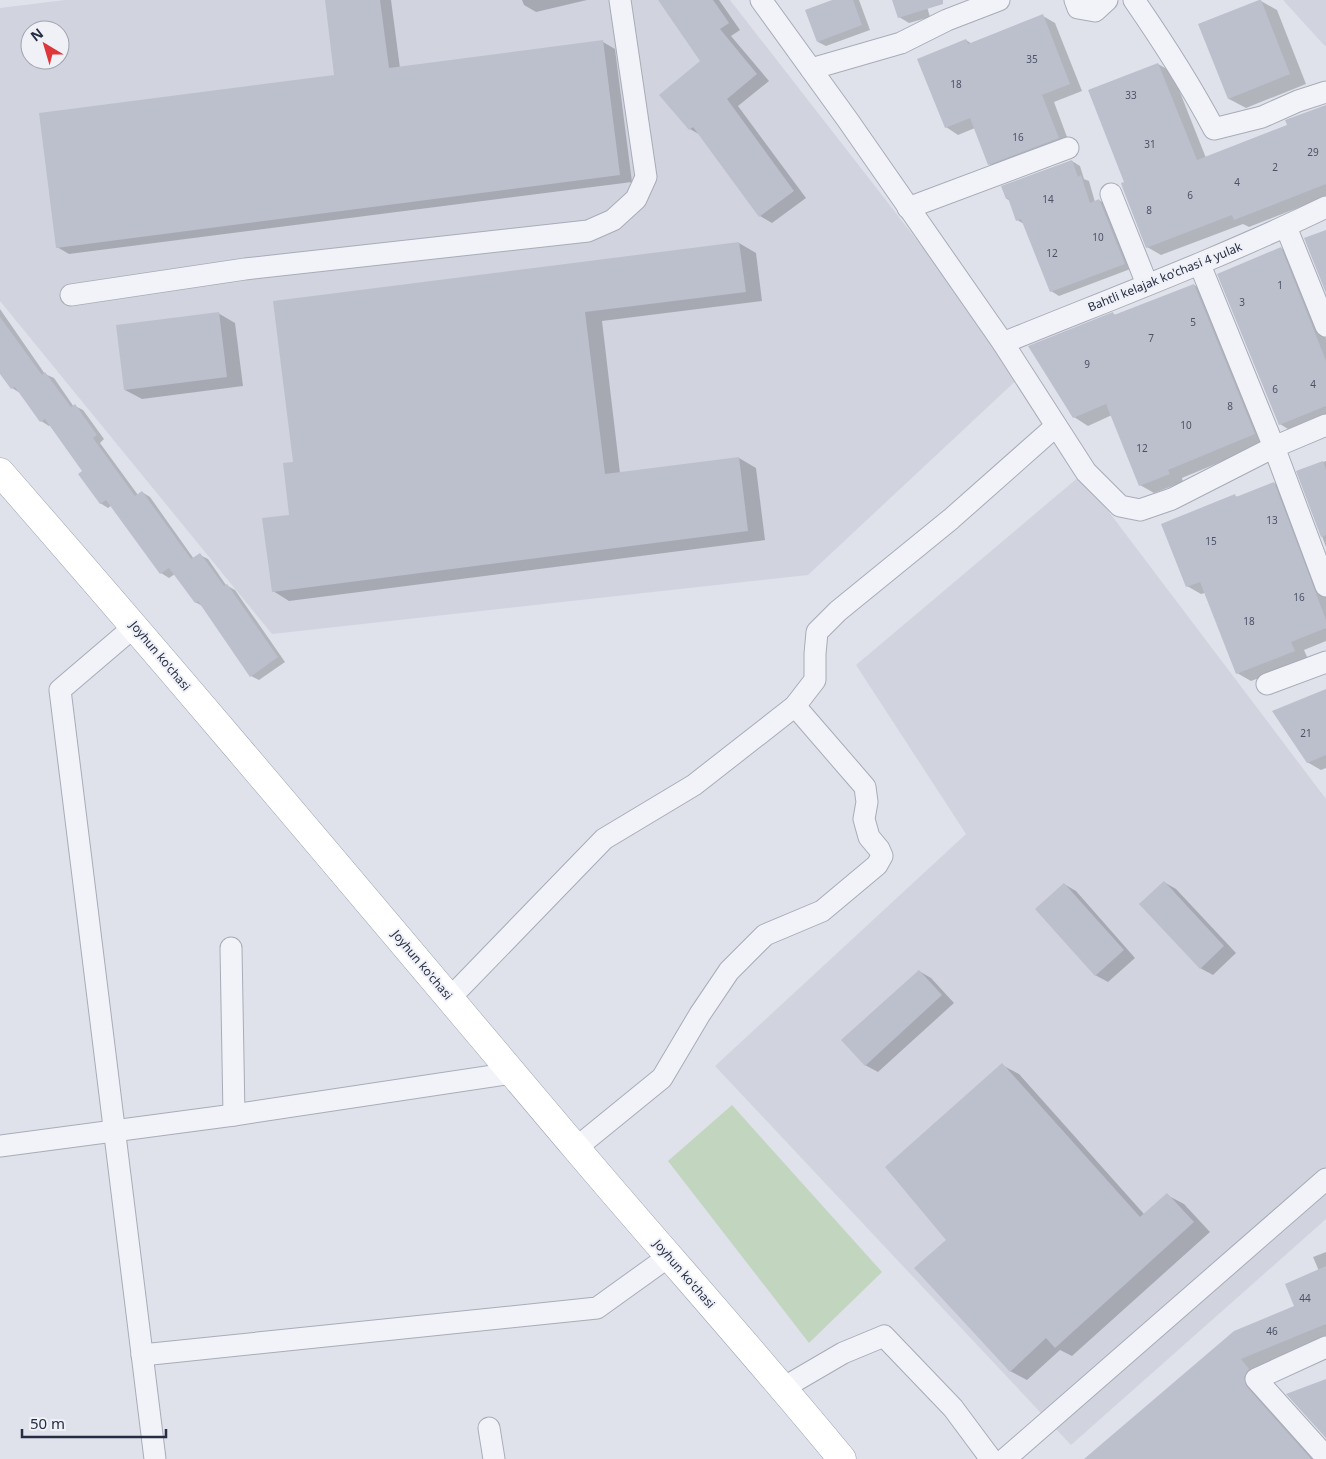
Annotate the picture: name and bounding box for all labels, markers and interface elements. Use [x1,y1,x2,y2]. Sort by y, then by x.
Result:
north arrow [20,20,70,70]
text: N [26,23,47,45]
house number: 35 [1026,52,1038,66]
house number: 18 [950,77,962,91]
house number: 33 [1125,88,1137,102]
house number: 16 [1012,130,1024,144]
house number: 31 [1144,137,1156,151]
house number: 29 [1307,145,1319,159]
house number: 2 [1272,160,1278,174]
house number: 4 [1234,175,1240,189]
house number: 6 [1187,188,1193,202]
house number: 14 [1042,192,1054,206]
house number: 8 [1146,203,1152,217]
house number: 10 [1092,230,1104,244]
street label: Bahtli kelajak ko'chasi 4 yulak [1085,238,1245,315]
house number: 12 [1046,246,1058,260]
house number: 1 [1277,278,1283,292]
house number: 3 [1239,295,1245,309]
house number: 5 [1190,315,1196,329]
house number: 7 [1148,331,1154,345]
house number: 9 [1084,357,1090,371]
house number: 4 [1310,377,1316,391]
house number: 6 [1272,382,1278,396]
house number: 8 [1227,399,1233,413]
house number: 10 [1180,418,1192,432]
house number: 12 [1136,441,1148,455]
house number: 13 [1266,513,1278,527]
house number: 15 [1205,534,1217,548]
house number: 16 [1293,590,1305,604]
house number: 18 [1243,614,1255,628]
street label: Joyhun ko'chasi [126,616,195,694]
house number: 21 [1300,726,1312,740]
street label: Joyhun ko'chasi [388,925,457,1003]
street label: Joyhun ko'chasi [649,1235,719,1312]
house number: 44 [1299,1291,1311,1305]
house number: 46 [1266,1324,1278,1338]
scale bar [22,1406,166,1438]
text: 50 m [30,1413,65,1433]

